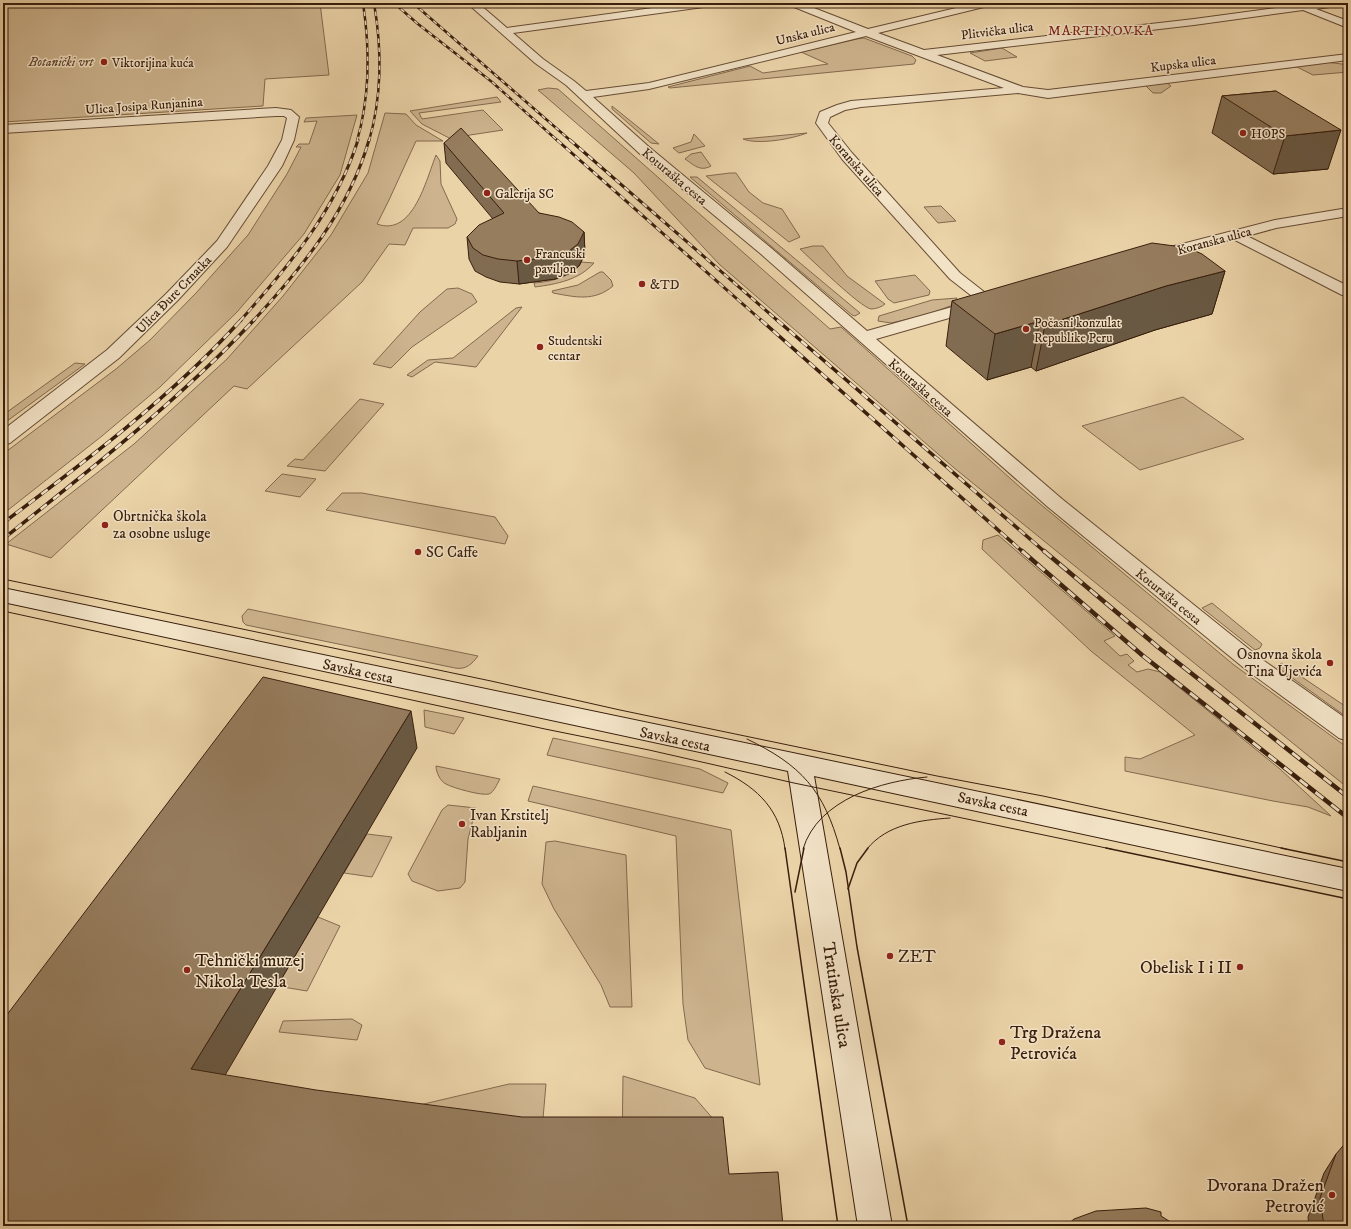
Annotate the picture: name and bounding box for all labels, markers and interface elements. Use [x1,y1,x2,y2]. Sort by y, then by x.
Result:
street label: Unska ulica [774,19,837,49]
street label: Plitvička ulica [960,19,1035,43]
district label: MARTINOVKA [1048,22,1154,40]
street label: Kupska ulica [1150,52,1217,76]
park label: Botanički vrt [28,54,94,70]
place label: Viktorijina kuća [111,55,194,72]
marker: Viktorijina kuća [99,57,109,67]
street label: Ulica Josipa Runjanina [85,94,204,119]
place label: HOPS [1251,126,1285,142]
marker: HOPS [1238,128,1248,138]
street label: Koranska ulica [825,132,888,200]
street label: Koturaška cesta [638,145,711,209]
place label: Galerija SC [495,186,554,203]
marker: Galerija SC [482,188,492,198]
street label: Koranska ulica [1175,223,1254,259]
place label: Francuski paviljon [534,246,585,278]
street label: Ulica Đure Crnatka [133,252,215,337]
marker: Francuski paviljon [522,255,532,265]
place label: &TD [650,277,680,293]
marker: &TD [637,279,647,289]
place label: Počasni konzulat Republike Peru [1034,315,1121,346]
marker: Počasni konzulat Republike Peru [1021,324,1031,334]
place label: Studentski centar [548,333,602,364]
marker: Studentski centar [535,342,545,352]
street label: Koturaška cesta [885,355,956,420]
place label: Obrtnička škola za osobne usluge [113,507,210,543]
marker: Obrtnička škola za osobne usluge [100,520,110,530]
place label: SC Caffe [426,543,478,562]
marker: SC Caffe [413,547,423,557]
street label: Koturaška cesta [1132,565,1205,629]
place label: Osnovna škola Tina Ujevića [1237,645,1323,681]
street label: Savska cesta [321,655,396,688]
marker: Osnovna škola Tina Ujevića [1325,658,1335,668]
street label: Savska cesta [638,723,713,756]
street label: Savska cesta [956,788,1031,821]
place label: Ivan Krstitelj Rabljanin [470,806,549,842]
marker: Ivan Krstitelj Rabljanin [457,819,467,829]
street label: Tratinska ulica [817,941,855,1050]
place label: ZET [898,946,936,968]
place label: Tehnički muzej Nikola Tesla [195,950,305,993]
marker: ZET [885,951,895,961]
place label: Obelisk I i II [1140,957,1232,979]
marker: Obelisk I i II [1235,962,1245,972]
marker: Tehnički muzej Nikola Tesla [182,965,192,975]
place label: Trg Dražena Petrovića [1010,1022,1102,1065]
marker: Trg Dražena Petrovića [997,1037,1007,1047]
place label: Dvorana Dražen Petrović [1206,1175,1325,1218]
marker: Dvorana Dražen Petrović [1327,1190,1337,1200]

